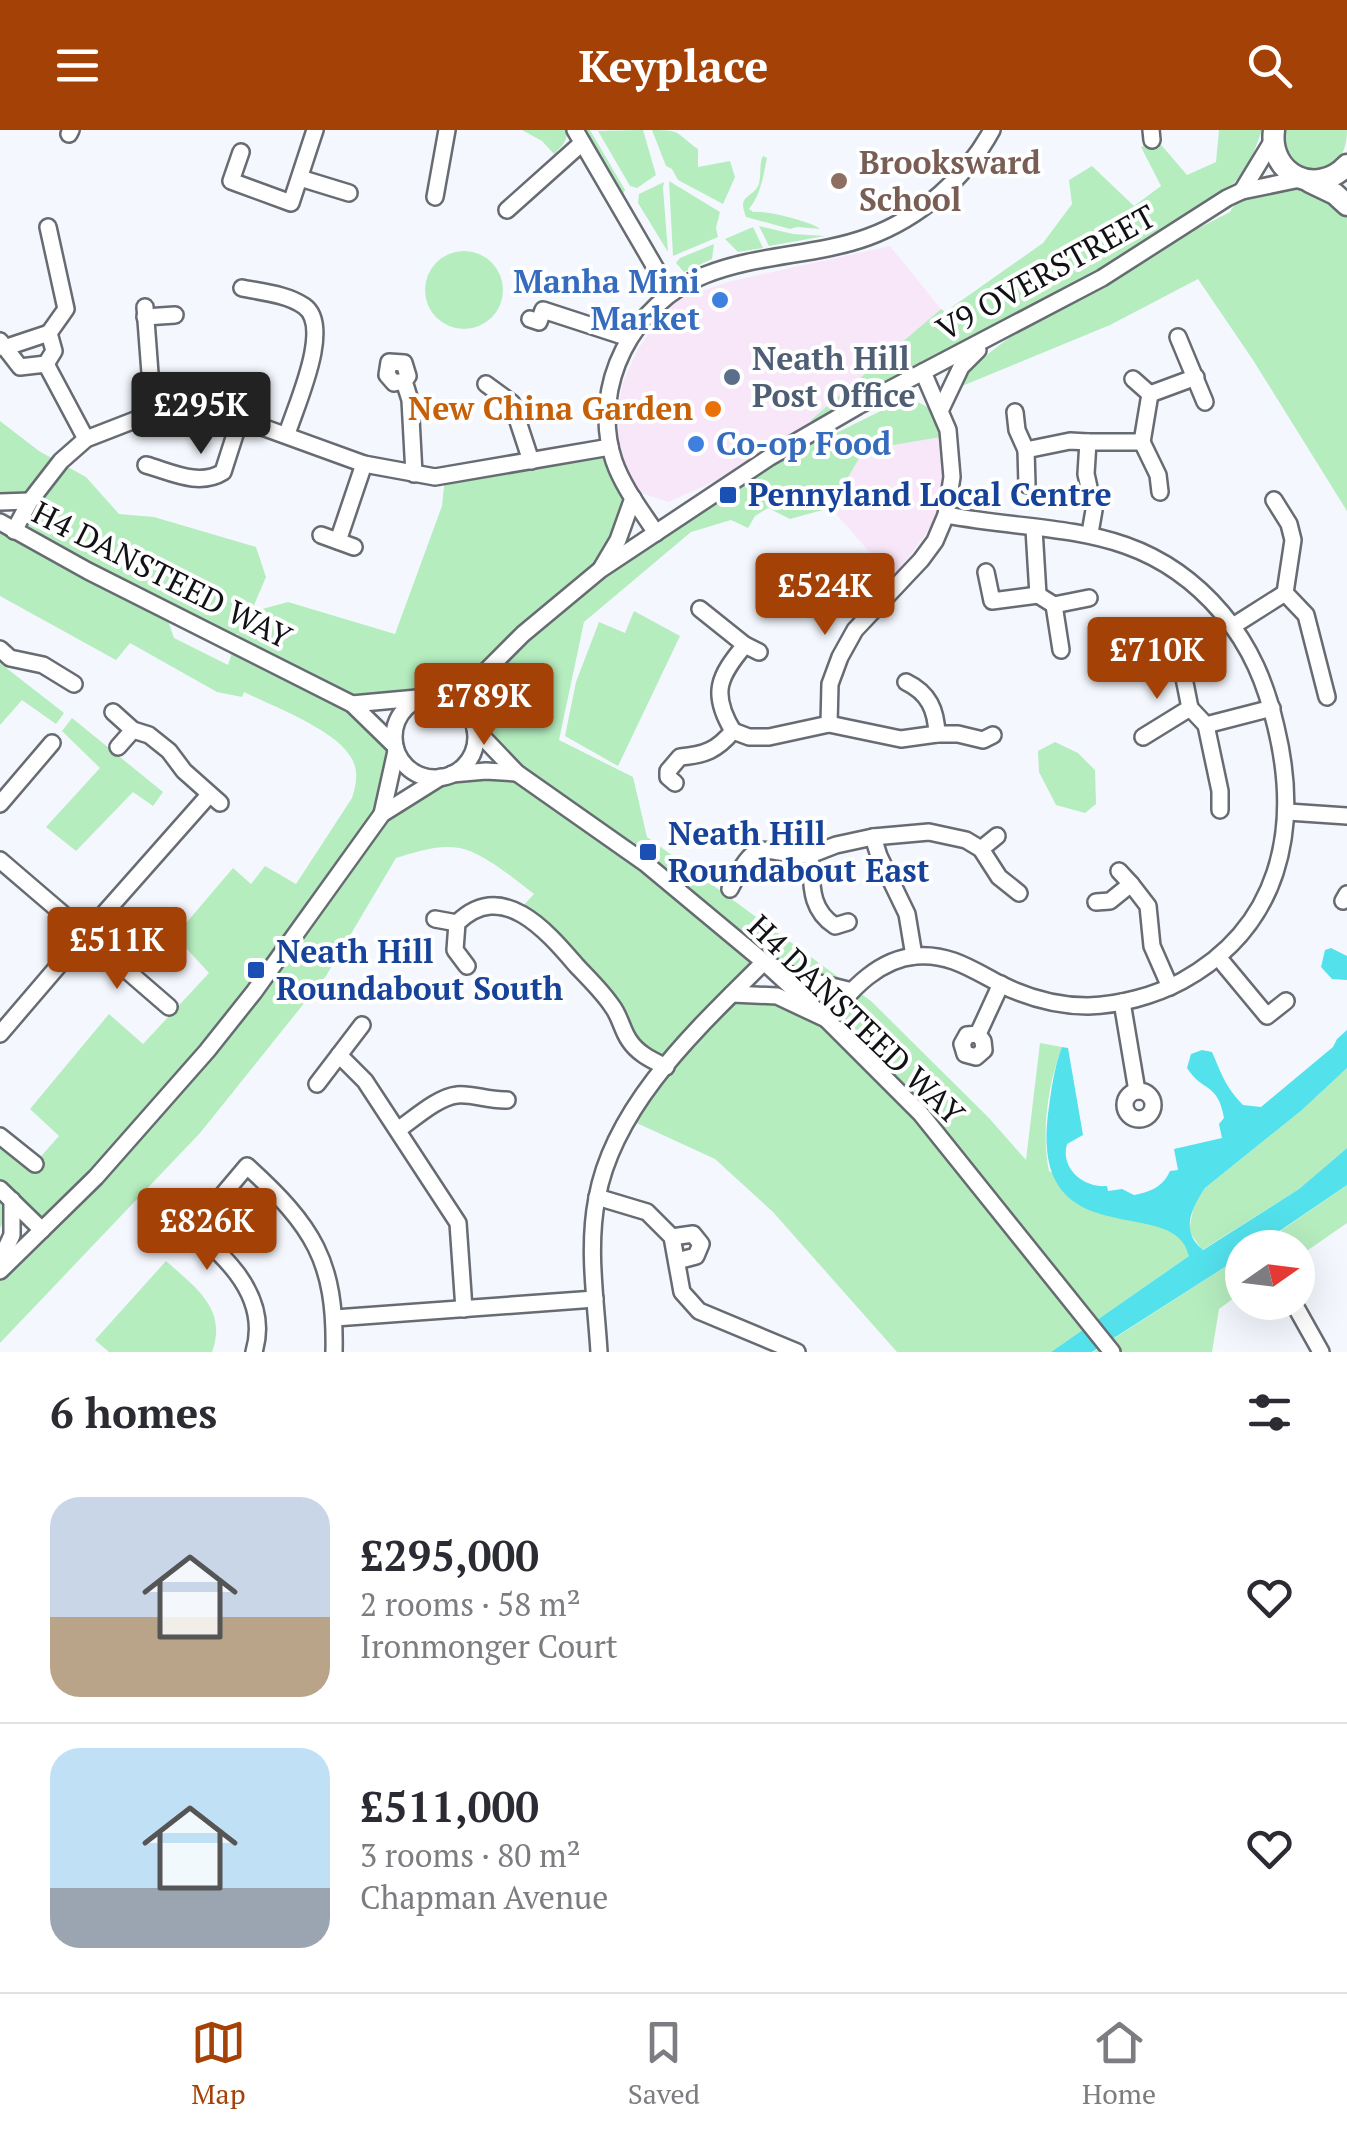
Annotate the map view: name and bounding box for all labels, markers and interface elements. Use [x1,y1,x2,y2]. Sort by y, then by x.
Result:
text: Keyplace [579,35,768,95]
icon: menu [50,38,105,93]
icon: search [1242,38,1297,93]
place label: Brooksward School [859,141,1041,220]
marker: Brooksward School [828,170,850,192]
street label: V9 OVERSTREET [928,194,1163,350]
place label: Manha Mini Market [513,260,700,339]
marker: Manha Mini Market [709,289,731,311]
place label: Neath Hill Post Office [752,337,916,416]
marker: Neath Hill Post Office [721,366,743,388]
pin: £295K [131,372,271,457]
text: £295K [153,383,249,425]
place label: New China Garden [408,387,693,429]
marker: New China Garden [702,398,724,420]
place label: Co-op Food [716,422,891,464]
marker: Co-op Food [685,433,707,455]
place label: Pennyland Local Centre [748,473,1112,515]
marker: Pennyland Local Centre [717,484,739,506]
street label: H4 DANSTEED WAY [26,491,300,658]
pin: £524K [755,553,895,638]
text: £524K [777,564,873,606]
pin: £710K [1087,617,1227,702]
text: £710K [1109,628,1205,670]
pin: £789K [414,663,554,748]
text: £789K [436,674,532,716]
place label: Neath Hill Roundabout East [668,812,930,891]
marker: Neath Hill Roundabout East [637,841,659,863]
street label: H4 DANSTEED WAY [739,905,974,1134]
pin: £511K [47,907,187,992]
text: £511K [69,918,165,960]
place label: Neath Hill Roundabout South [276,930,564,1009]
marker: Neath Hill Roundabout South [245,959,267,981]
pin: £826K [137,1188,277,1273]
text: £826K [159,1199,255,1241]
north arrow [1225,1230,1315,1320]
map controls [1225,1230,1315,1320]
text: 6 homes [50,1384,217,1440]
icon: filters [1242,1385,1297,1440]
text: £295,000 [360,1527,539,1583]
icon: home [130,1537,250,1657]
icon: heart [1242,1570,1297,1625]
text: 2 rooms · 58 m² [360,1583,581,1625]
text: Ironmonger Court [360,1625,618,1667]
text: £511,000 [360,1778,539,1834]
icon: home [130,1788,250,1908]
icon: heart [1242,1821,1297,1876]
text: 3 rooms · 80 m² [360,1834,581,1876]
text: Chapman Avenue [360,1876,608,1918]
tab: Map [191,2015,246,2112]
tab: Saved [628,2015,700,2112]
tab: Home [1082,2015,1156,2112]

